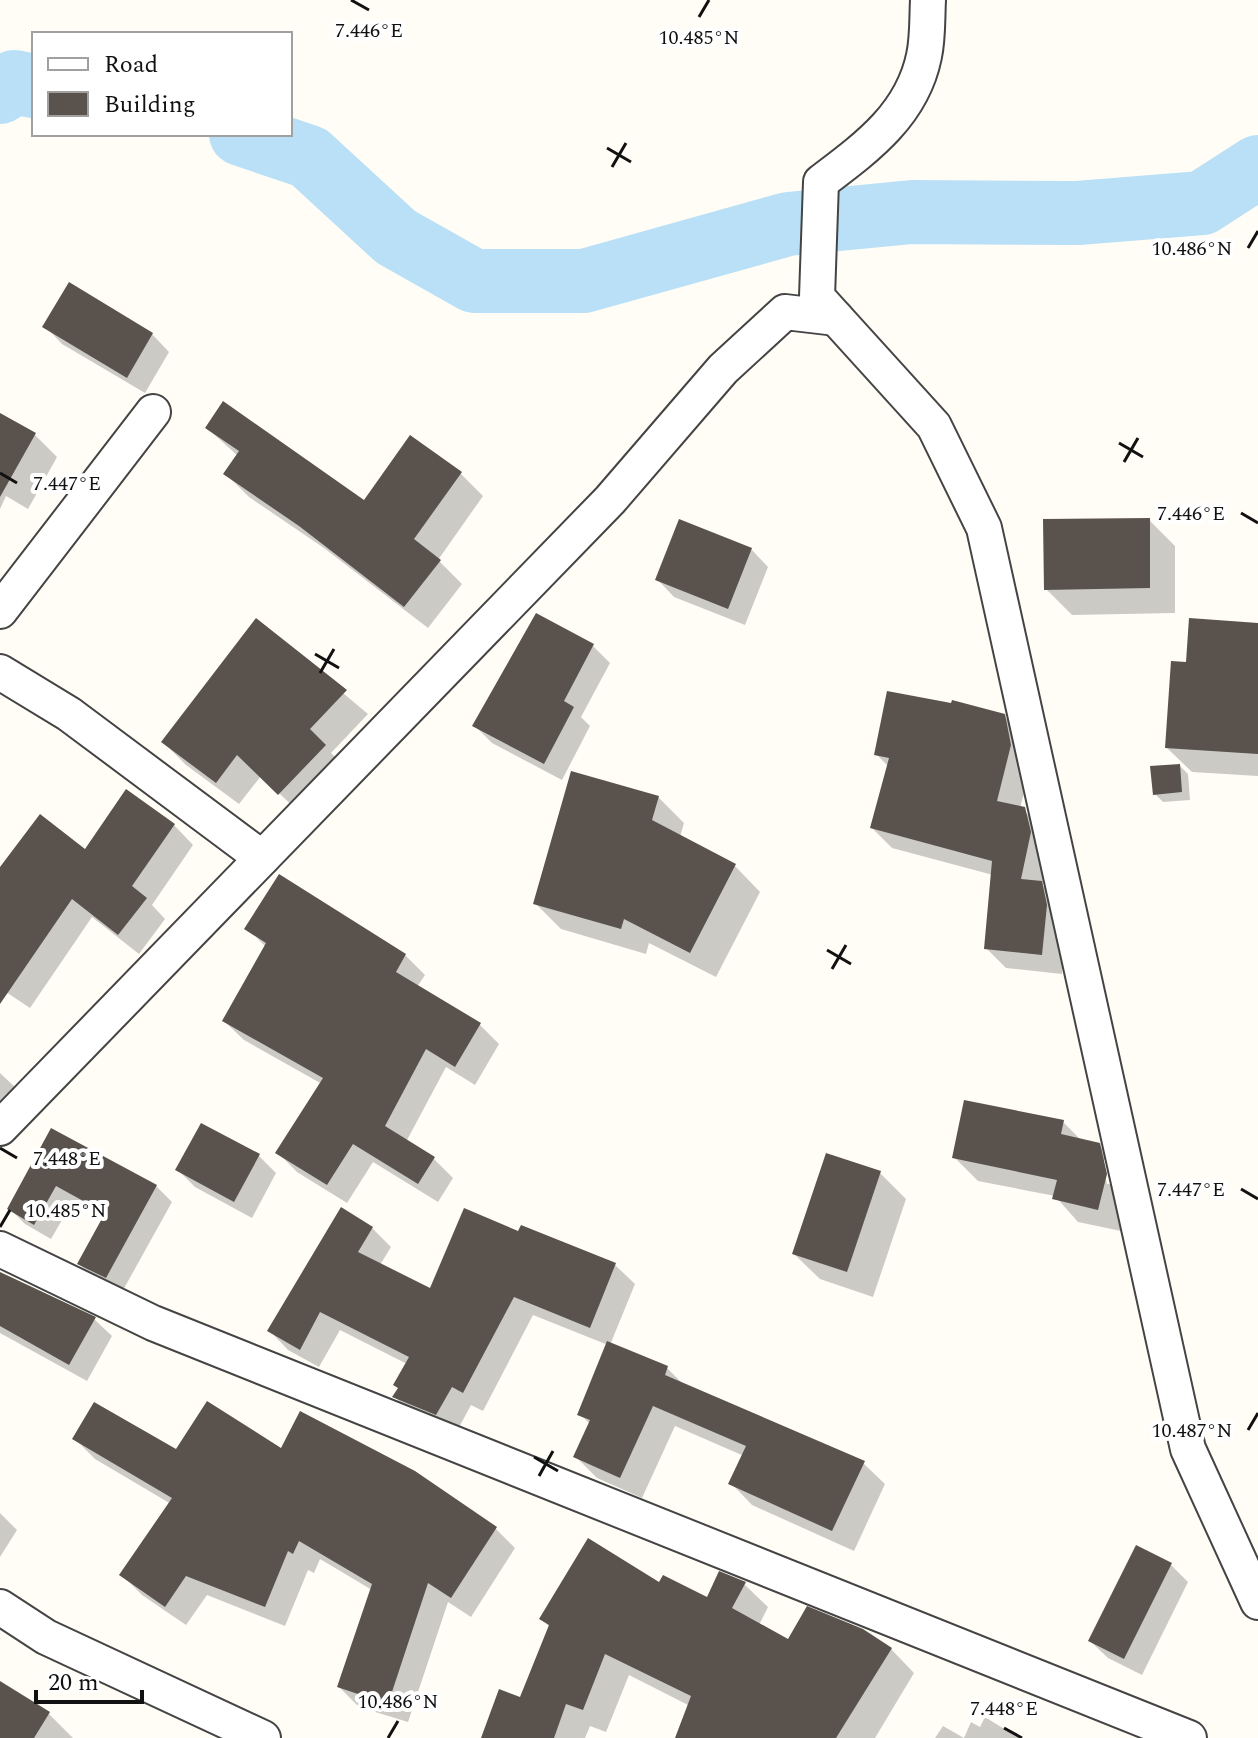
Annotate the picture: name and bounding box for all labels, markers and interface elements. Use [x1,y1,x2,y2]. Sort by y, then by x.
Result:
text: 7.446°E [335,16,403,46]
text: 10.485°N [659,23,739,53]
legend [32,32,292,136]
text: Road [104,47,158,83]
text: Building [104,87,196,123]
text: 10.486°N [1152,234,1232,264]
text: 7.447°E [33,469,101,499]
text: 7.446°E [1157,499,1225,529]
text: 7.448°E [33,1144,101,1174]
text: 7.447°E [1157,1175,1225,1205]
text: 10.485°N [26,1196,106,1226]
text: 10.487°N [1152,1416,1232,1446]
scale bar [36,1654,142,1704]
text: 20 m [48,1665,99,1701]
text: 10.486°N [358,1687,438,1717]
text: 7.448°E [970,1694,1038,1724]

